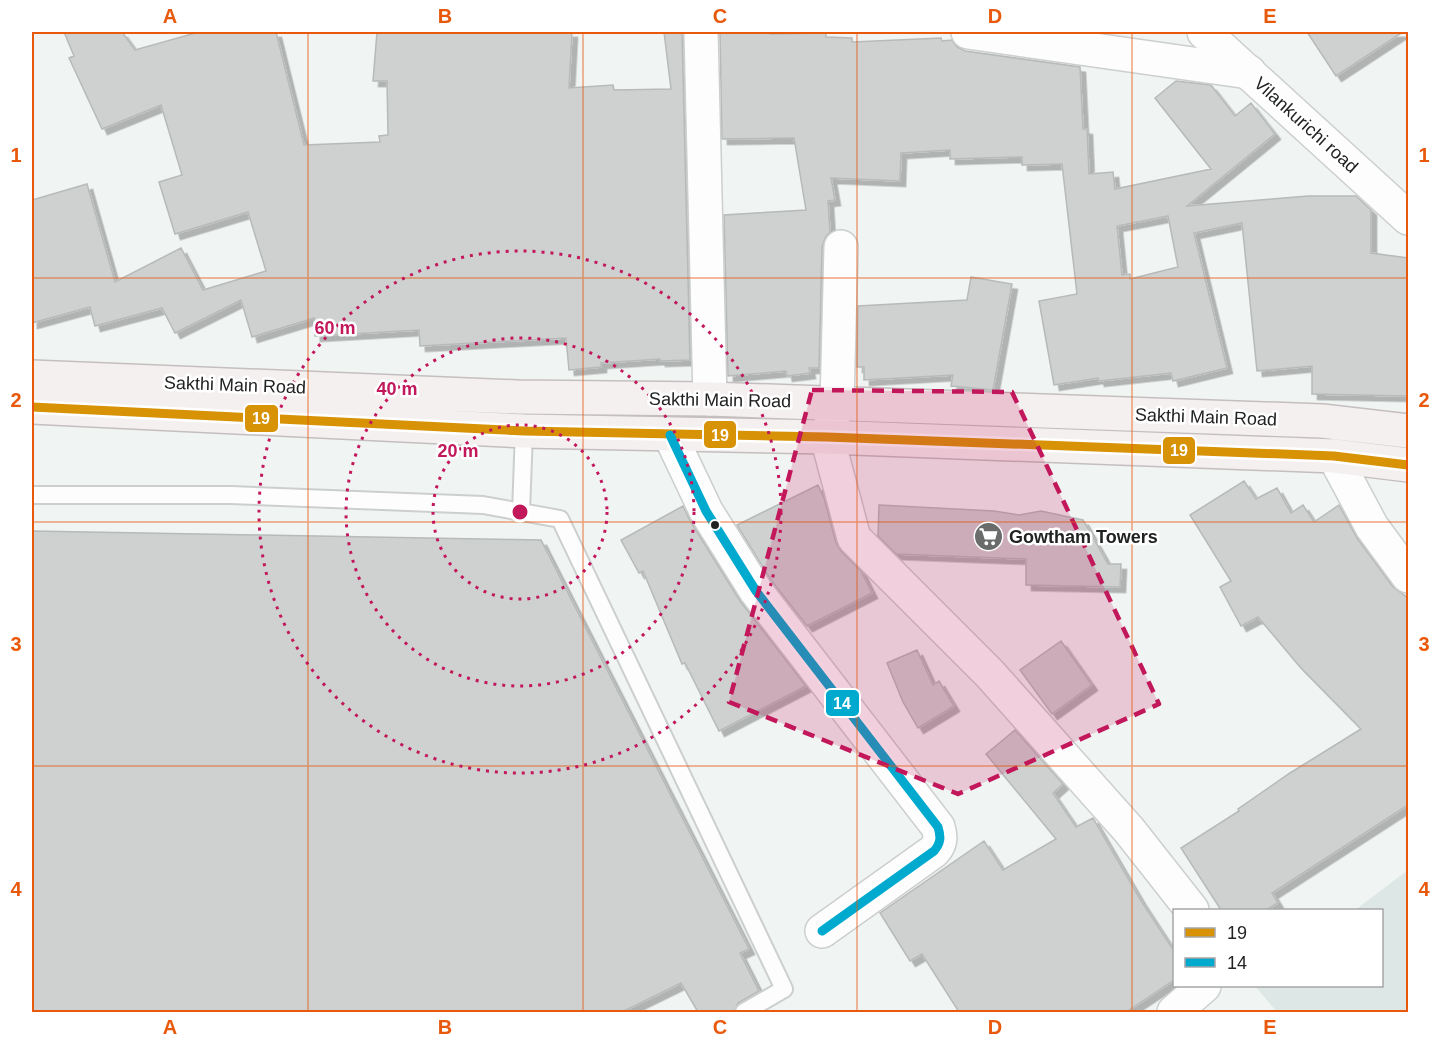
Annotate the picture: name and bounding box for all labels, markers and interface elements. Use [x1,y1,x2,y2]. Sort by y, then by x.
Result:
text: A [163,5,177,27]
text: B [438,5,452,27]
text: C [713,5,727,27]
text: D [988,5,1002,27]
text: E [1263,5,1277,27]
street label: Vilankurichi road [1250,73,1362,177]
text: 1 [10,144,22,166]
text: 1 [1418,144,1430,166]
text: 60 m [314,318,356,338]
street label: Sakthi Main Road [164,373,306,397]
text: 40 m [376,379,418,399]
text: 2 [10,389,22,411]
street label: Sakthi Main Road [649,389,791,411]
text: 2 [1418,389,1430,411]
line badge: 19 [244,404,279,433]
street label: Sakthi Main Road [1135,405,1277,429]
text: 19 [252,410,270,427]
line badge: 19 [703,420,737,449]
text: 19 [711,427,729,444]
line badge: 19 [1162,436,1196,465]
text: 20 m [437,441,479,461]
text: 19 [1170,442,1188,459]
centre of rings [510,502,530,522]
unlabelled marker [709,519,721,531]
supermarket icon: Gowtham Towers [972,521,1004,553]
place label: Gowtham Towers [1009,527,1158,547]
text: 3 [10,633,22,655]
text: 3 [1418,633,1430,655]
line badge: 14 [825,689,860,717]
text: 14 [833,695,851,712]
text: 4 [10,878,22,900]
text: 4 [1418,878,1430,900]
legend [1173,909,1383,987]
text: 19 [1227,923,1247,943]
text: 14 [1227,953,1247,973]
text: A [163,1016,177,1038]
text: B [438,1016,452,1038]
text: C [713,1016,727,1038]
text: D [988,1016,1002,1038]
text: E [1263,1016,1277,1038]

